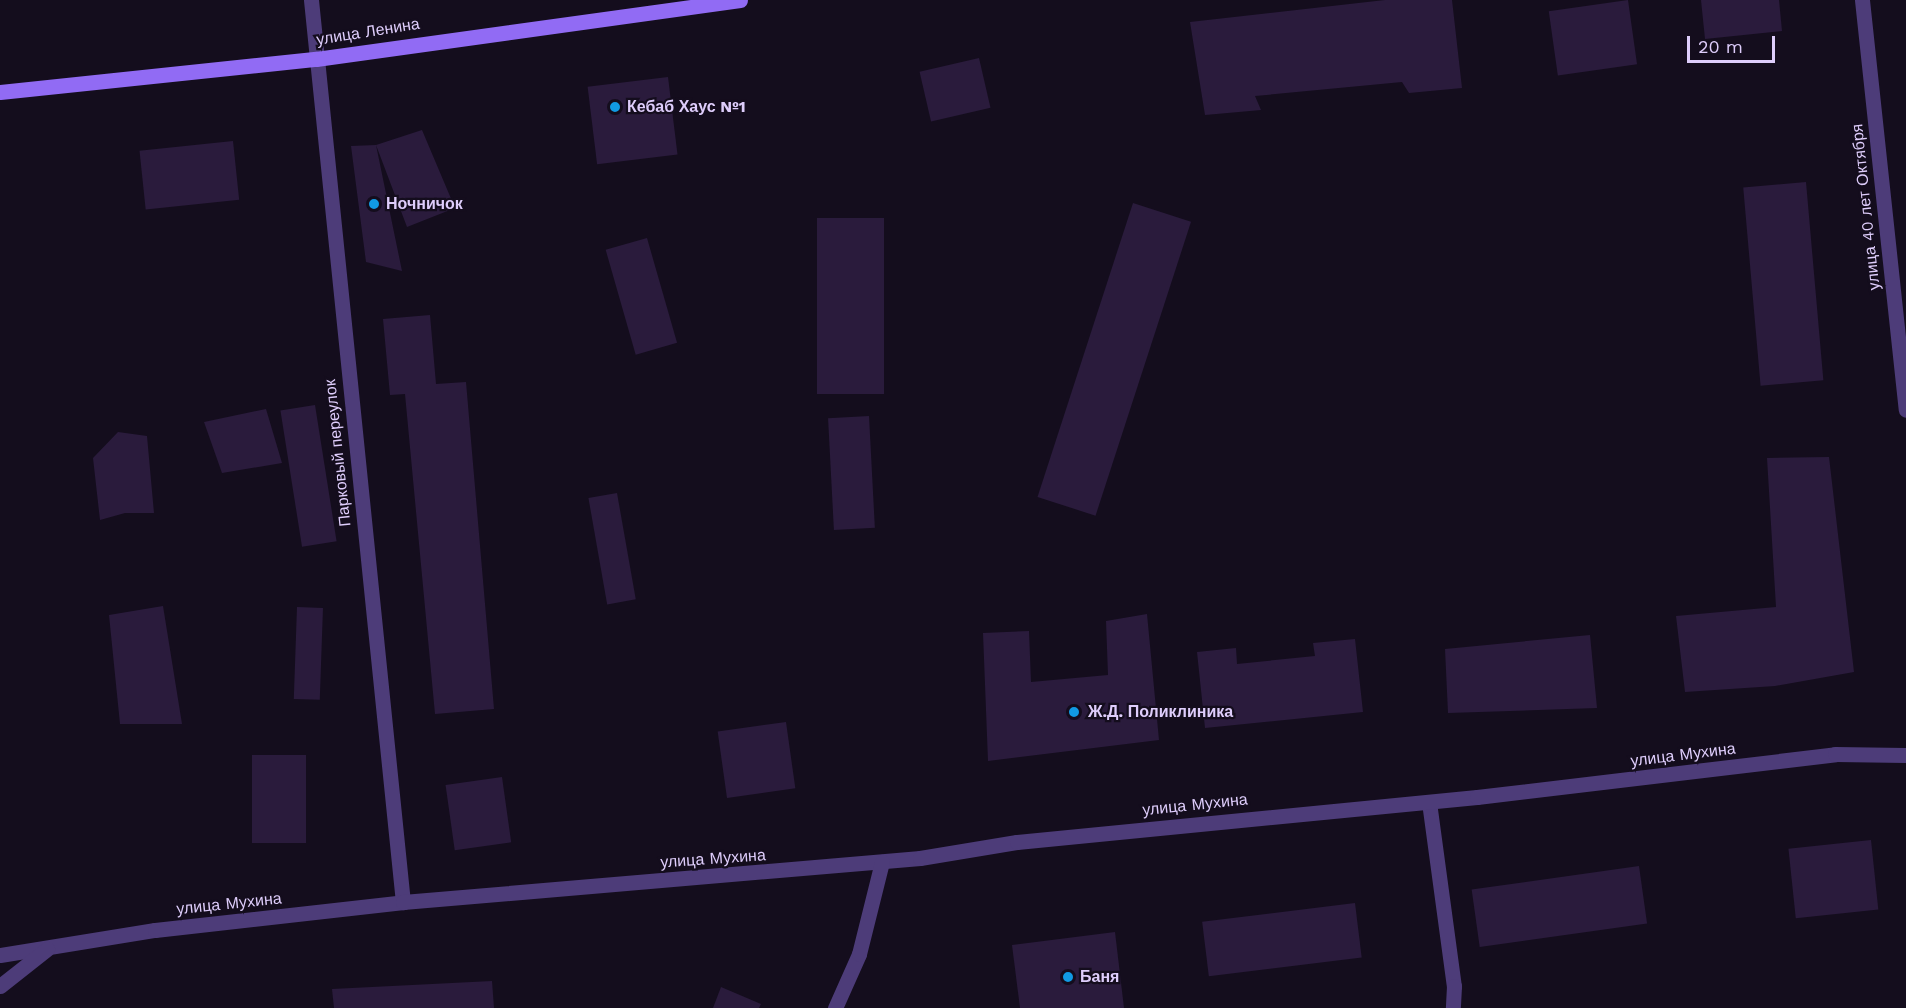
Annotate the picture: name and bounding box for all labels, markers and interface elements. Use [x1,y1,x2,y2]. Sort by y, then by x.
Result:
street label: улица Ленина [315,14,421,50]
scale bar [1690,24,1778,62]
text: 20 m [1698,36,1743,57]
place label: Кебаб Хаус №1 [627,97,746,117]
marker: Кебаб Хаус №1 [608,100,622,114]
street label: улица 40 лет Октября [1848,123,1884,291]
place label: Ночничок [386,194,463,214]
marker: Ночничок [367,197,381,211]
street label: Парковый переулок [321,378,355,528]
place label: Ж.Д. Поликлиника [1088,702,1233,722]
marker: Ж.Д. Поликлиника [1065,703,1083,721]
street label: улица Мухина [1629,739,1737,771]
street label: улица Мухина [1141,790,1249,820]
street label: улица Мухина [660,846,766,872]
street label: улица Мухина [175,889,283,919]
place label: Баня [1080,967,1119,987]
marker: Баня [1061,970,1075,984]

